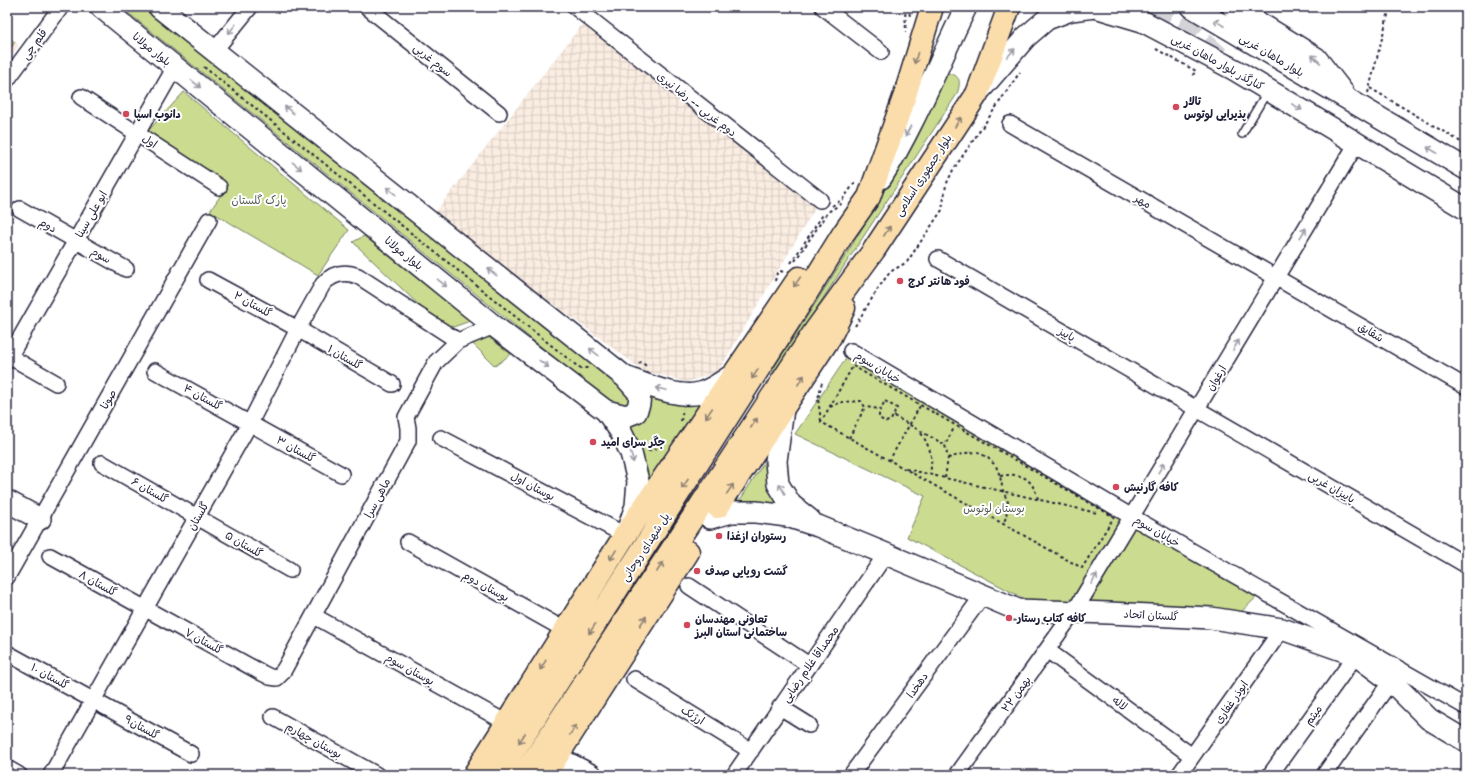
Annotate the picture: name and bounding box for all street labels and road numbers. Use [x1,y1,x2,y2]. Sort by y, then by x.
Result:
street label: قلم چی [17,25,52,64]
street label: بلوار مولانا [128,28,175,71]
street label: کنارگذر بلوار ماهان غربی [1168,29,1268,96]
street label: بلوار ماهان غربی [1236,29,1308,82]
street label: سوم غربی [409,39,456,82]
street label: دوم غربی -- رضا نیری [653,67,741,142]
street label: اول [138,129,161,154]
street label: بلوار جمهوری اسلامی [890,130,957,220]
street label: ابو علی سینا [70,187,113,241]
street label: مهر [1130,189,1155,214]
street label: دوم [35,213,60,238]
street label: بلوار مولانا [380,232,427,275]
street label: سوم [87,242,114,269]
street label: گلستان ۲ [230,286,276,323]
street label: شقایق [1354,317,1387,347]
street label: پاییز [1054,321,1079,347]
street label: گلستان ۱ [324,340,366,375]
street label: خیابان سوم [851,346,904,389]
street label: ارغوان [1201,362,1232,395]
street label: گلستان ۴ [180,379,226,416]
street label: صونا [95,386,122,413]
street label: گلستان ۳ [272,431,319,468]
street label: پاییزان غربی [1305,466,1359,509]
street label: بوستان اول [507,467,558,506]
street label: گلستان ۶ [128,472,172,509]
street label: ماهی سرا [359,475,396,522]
street label: گلستان [183,498,214,534]
street label: پل شهدای روحانی [616,509,675,586]
street label: خیابان سوم [1130,510,1184,552]
street label: گلستان ۵ [221,526,267,563]
street label: گلستان ۸ [75,565,121,602]
street label: بوستان دوم [459,566,513,607]
street label: گلستان اتحاد [1123,605,1179,626]
street label: محمداقا غلام رضایی [777,622,844,707]
street label: گلستان ۷ [181,623,227,660]
street label: بوستان سوم [382,648,438,691]
street label: گلستان ۱۰ [27,658,73,695]
street label: دهخدا [902,668,933,702]
street label: ۲۲ بهمن [997,672,1036,717]
street label: ابوذر غفاری [1209,677,1253,728]
street label: لاله [1108,691,1132,716]
street label: ارژنک [677,701,708,730]
street label: میثم [1299,701,1327,730]
street label: گلستان۹ [121,710,163,745]
street label: بوستان چهارم [282,717,345,764]

